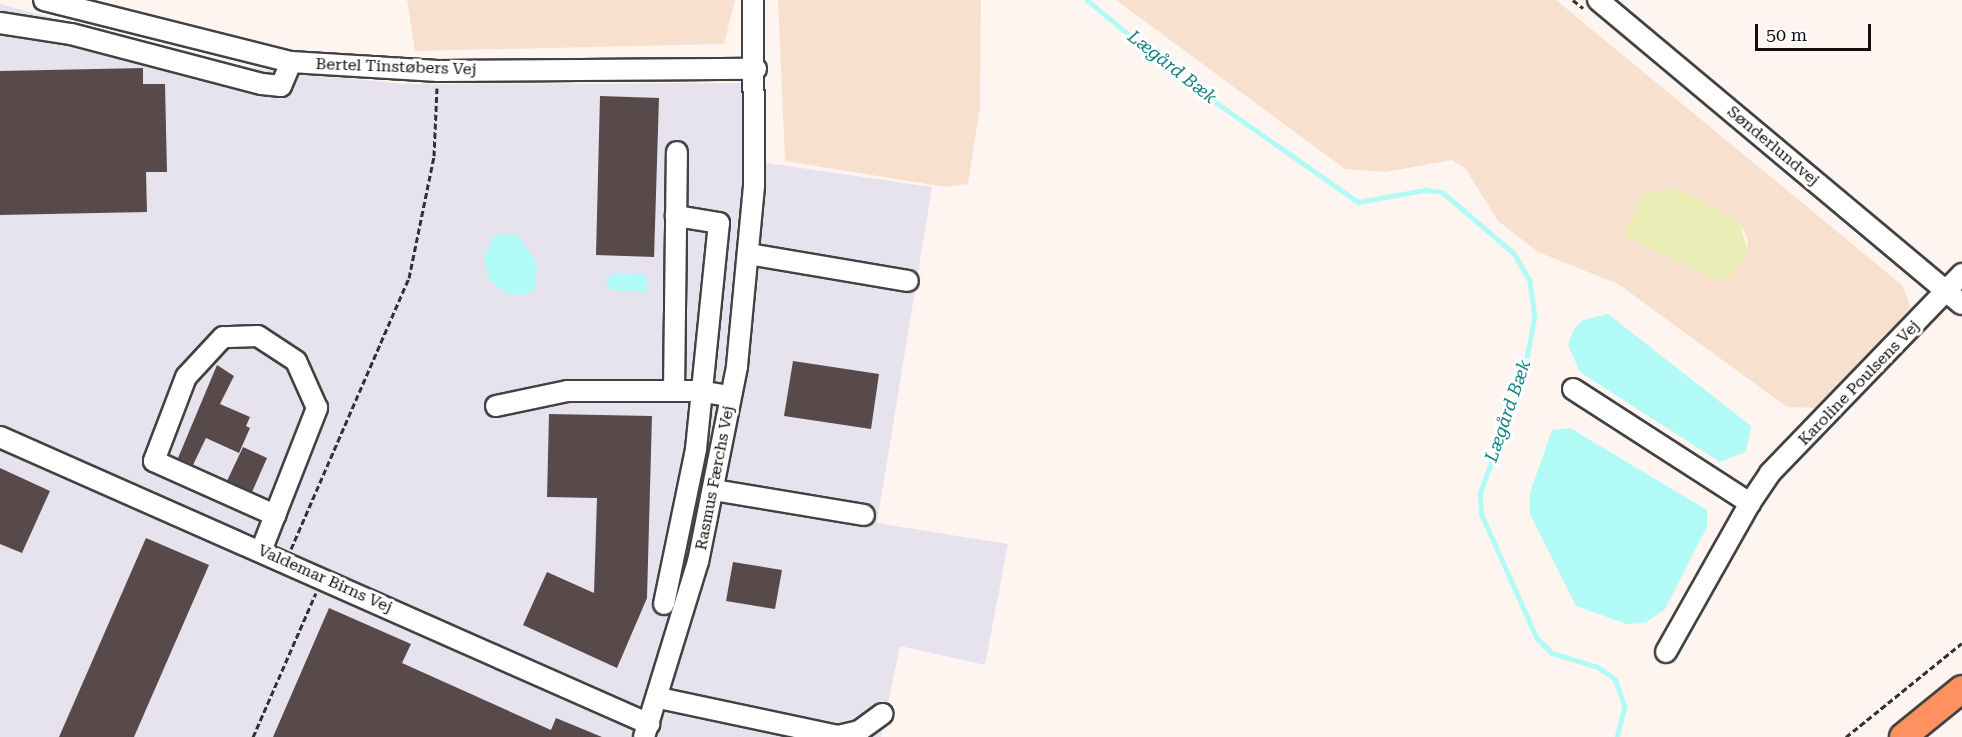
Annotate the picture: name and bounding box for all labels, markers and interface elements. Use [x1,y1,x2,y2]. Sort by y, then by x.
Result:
scale bar [1758,12,1874,50]
text: 50 m [1766,24,1807,45]
water label: Lægård Bæk [1123,26,1221,108]
street label: Bertel Tinstøbers Vej [315,55,477,79]
street label: Sønderlundvej [1723,102,1823,190]
street label: Karoline Poulsens Vej [1794,317,1924,449]
water label: Lægård Bæk [1480,357,1536,465]
street label: Rasmus Færchs Vej [692,404,738,552]
street label: Valdemar Birns Vej [255,541,395,617]

